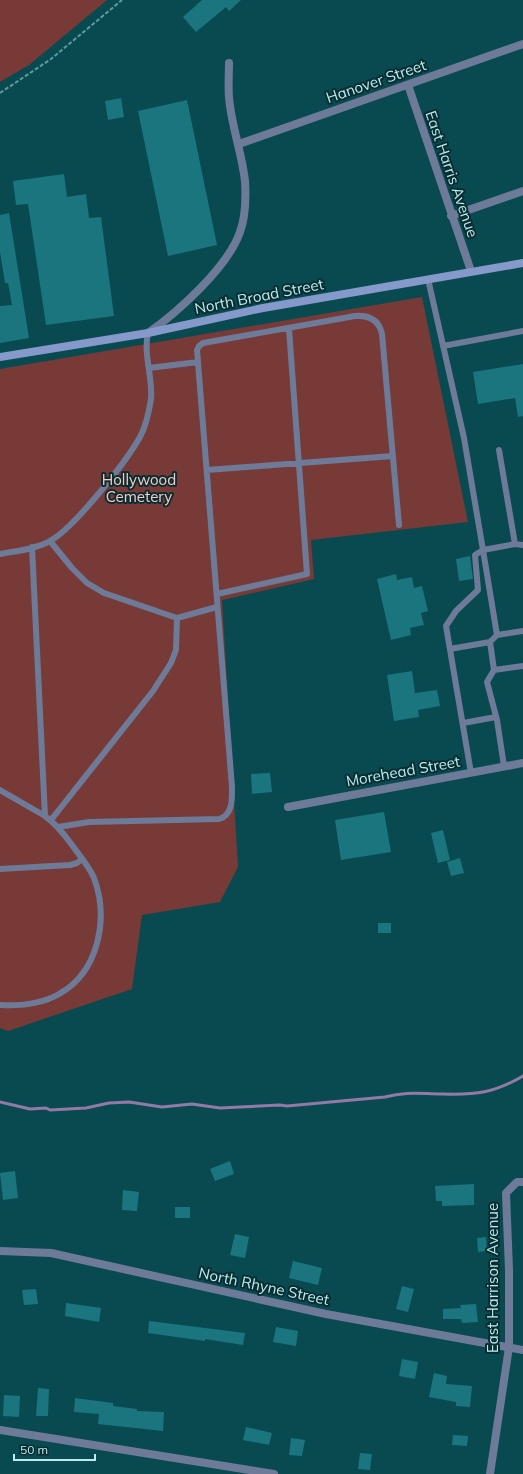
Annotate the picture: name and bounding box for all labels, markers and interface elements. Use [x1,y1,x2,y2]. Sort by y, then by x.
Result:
street label: Hanover Street [323,55,429,107]
street label: East Harris Avenue [421,108,483,240]
street label: North Broad Street [193,274,325,318]
park label: Hollywood Cemetery [102,470,176,506]
street label: Morehead Street [345,752,461,790]
street label: East Harrison Avenue [483,1203,502,1353]
street label: North Rhyne Street [197,1263,331,1309]
scale bar [14,1436,95,1462]
text: 50 m [20,1442,48,1457]

